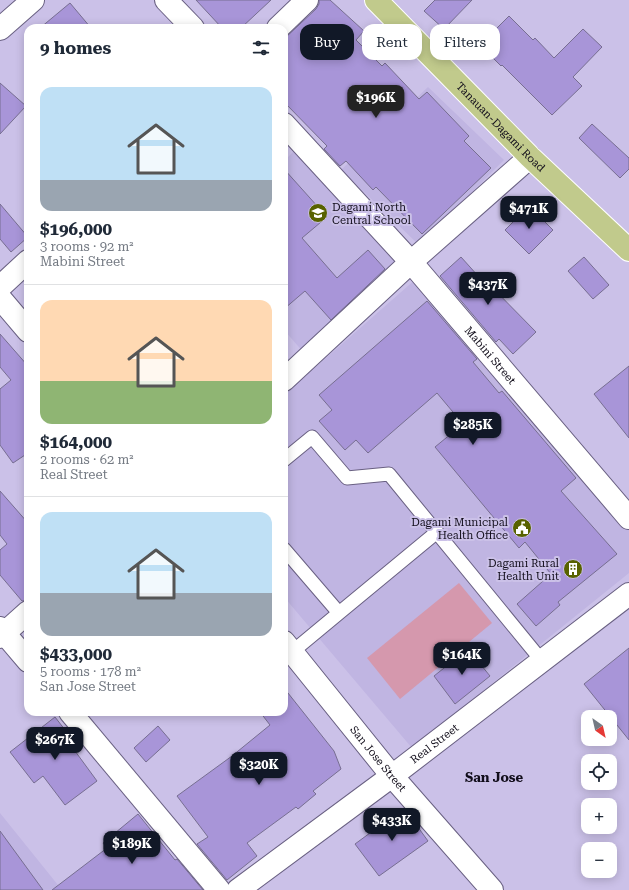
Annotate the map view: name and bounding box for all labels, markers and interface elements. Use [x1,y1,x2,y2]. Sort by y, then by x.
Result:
chip: Buy [300,24,354,60]
chip: Rent [362,24,422,60]
chip: Filters [430,24,500,60]
icon: filters [250,37,272,59]
text: 9 homes [40,38,111,58]
street label: Tanauan-Dagami Road [454,80,548,174]
pin: $196K [348,85,404,119]
text: $196K [356,90,396,105]
icon: home [120,113,192,185]
pin: $471K [501,196,557,230]
place label: Dagami North Central School [332,201,412,227]
text: $471K [509,201,549,216]
school or university icon: Dagami North Central School [307,202,329,224]
text: $196,000 [40,219,112,239]
text: 3 rooms · 92 m² [40,239,134,254]
text: Mabini Street [40,254,125,269]
pin: $437K [460,272,516,306]
text: $437K [468,277,508,292]
street label: Mabini Street [462,324,519,387]
icon: home [120,326,192,398]
pin: $285K [445,412,501,446]
text: $285K [453,417,493,432]
text: $164,000 [40,432,112,452]
text: 2 rooms · 62 m² [40,452,134,467]
text: Real Street [40,467,108,482]
place label: Dagami Municipal Health Office [411,516,509,542]
public building icon: Dagami Municipal Health Office [511,517,533,539]
icon: home [120,538,192,610]
place label: Dagami Rural Health Unit [488,557,560,583]
building icon: Dagami Rural Health Unit [562,558,584,580]
pin: $164K [434,642,490,676]
text: $433,000 [40,644,112,664]
text: $164K [442,647,482,662]
text: 5 rooms · 178 m² [40,664,141,679]
text: San Jose Street [40,679,136,694]
north arrow [581,710,617,746]
map controls [581,710,617,878]
street label: Real Street [408,721,461,766]
street label: San Jose Street [348,723,409,794]
pin: $267K [27,727,83,761]
text: $267K [35,732,75,747]
pin: $320K [231,752,287,786]
button: locate [581,754,617,790]
text: $320K [239,757,279,772]
district label: San Jose [465,770,523,785]
button: + [581,798,617,834]
pin: $433K [364,808,420,842]
text: $433K [372,813,412,828]
pin: $189K [104,831,160,865]
text: $189K [112,836,152,851]
button: − [581,842,617,878]

